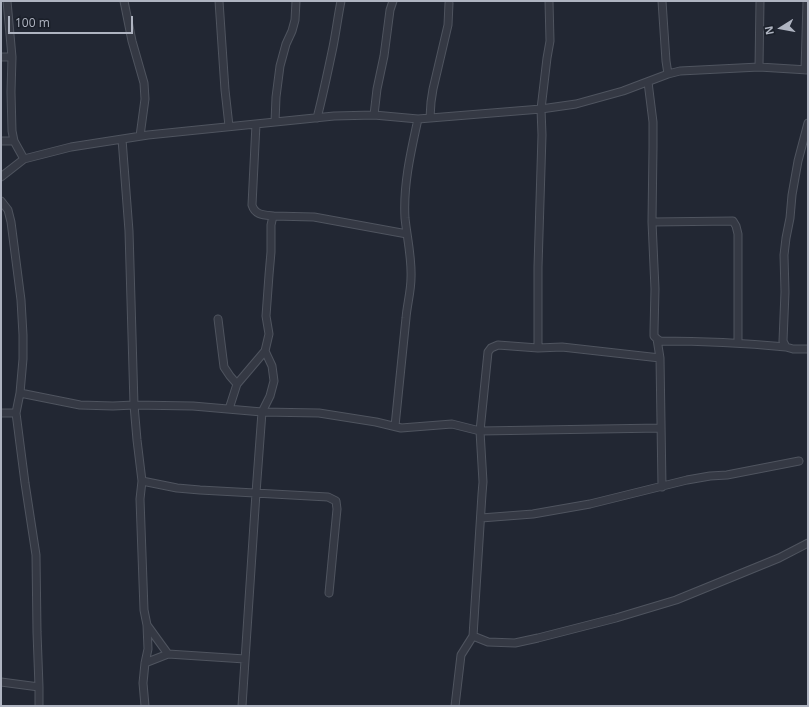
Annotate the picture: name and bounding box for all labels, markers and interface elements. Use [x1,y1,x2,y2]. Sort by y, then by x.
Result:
scale bar [10,8,135,34]
north arrow [761,8,801,48]
text: 100 m [15,14,50,31]
text: N [761,25,777,36]

